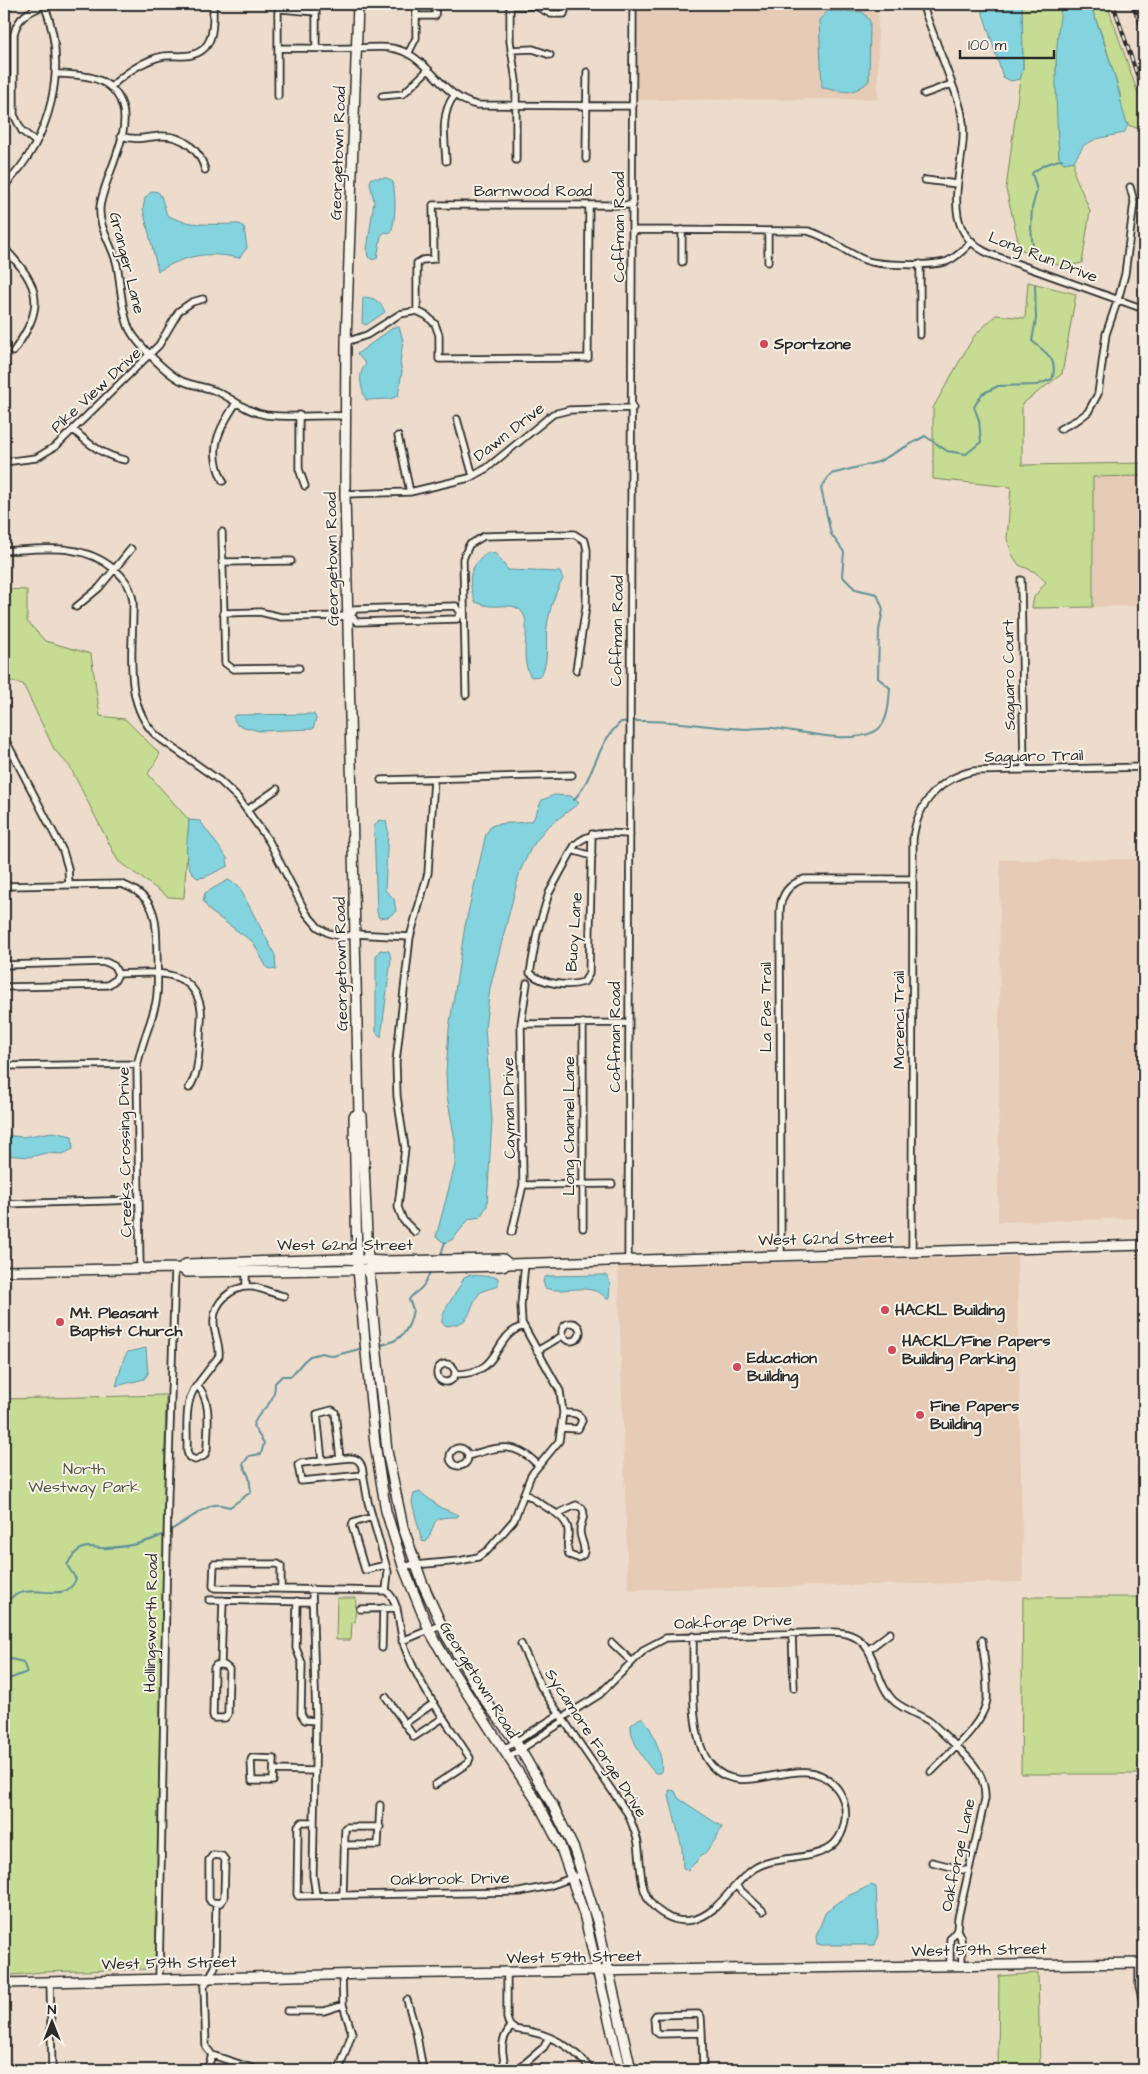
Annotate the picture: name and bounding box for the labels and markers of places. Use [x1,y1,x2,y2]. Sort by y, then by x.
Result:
place label: Sportzone [773,333,851,355]
marker: Sportzone [758,338,770,350]
place label: HACKL Building [895,1299,1006,1323]
place label: Mt. Pleasant Baptist Church [70,1302,184,1342]
marker: HACKL Building [879,1304,891,1316]
marker: Mt. Pleasant Baptist Church [54,1316,66,1328]
place label: HACKL/Fine Papers Building Parking [902,1330,1051,1372]
marker: HACKL/Fine Papers Building Parking [886,1344,898,1356]
place label: Education Building [747,1347,817,1389]
marker: Education Building [731,1361,743,1373]
place label: Fine Papers Building [930,1395,1019,1437]
marker: Fine Papers Building [914,1409,926,1421]

